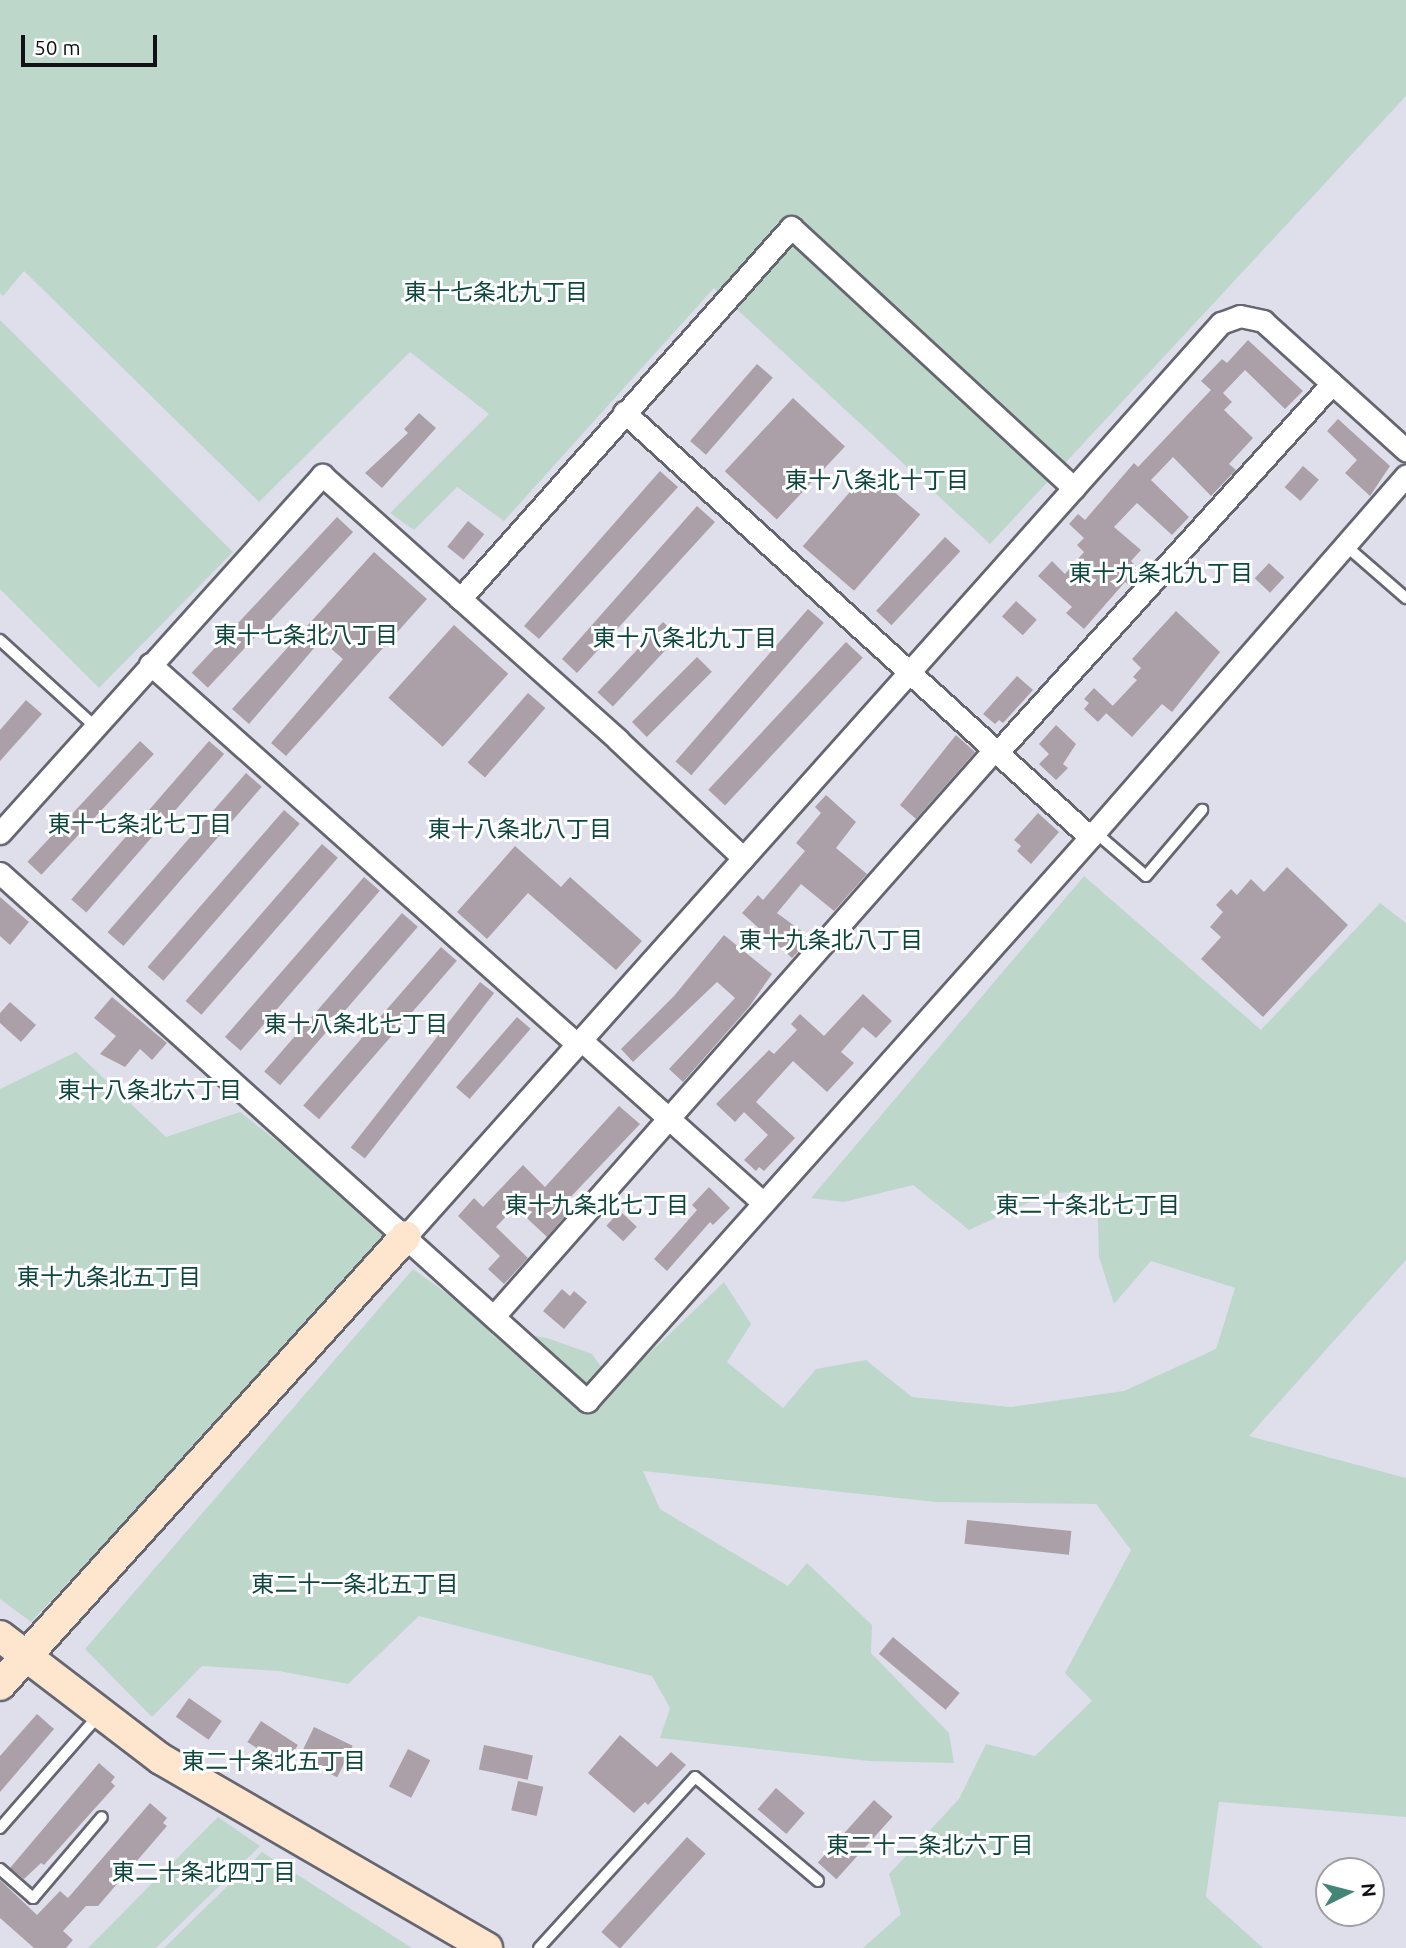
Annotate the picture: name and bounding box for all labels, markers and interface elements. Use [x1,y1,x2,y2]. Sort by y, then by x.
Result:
scale bar [24,21,161,65]
text: 50 m [34,35,81,59]
district label: 東十七条北九丁目 [404,278,588,306]
district label: 東十八条北十丁目 [785,466,969,494]
district label: 東十九条北九丁目 [1069,559,1253,587]
district label: 東十七条北八丁目 [214,621,398,649]
district label: 東十八条北九丁目 [593,624,777,652]
district label: 東十七条北七丁目 [48,810,232,838]
district label: 東十八条北八丁目 [428,815,612,843]
district label: 東十九条北八丁目 [739,926,923,954]
district label: 東十八条北七丁目 [264,1010,448,1038]
district label: 東十八条北六丁目 [58,1076,242,1104]
district label: 東十九条北七丁目 [505,1191,689,1219]
district label: 東二十条北七丁目 [996,1191,1180,1219]
district label: 東十九条北五丁目 [17,1263,201,1291]
district label: 東二十一条北五丁目 [252,1570,458,1598]
district label: 東二十条北五丁目 [182,1747,366,1775]
district label: 東二十二条北六丁目 [827,1831,1033,1859]
north arrow [1315,1857,1385,1927]
district label: 東二十条北四丁目 [112,1858,296,1886]
text: N [1357,1882,1381,1898]

